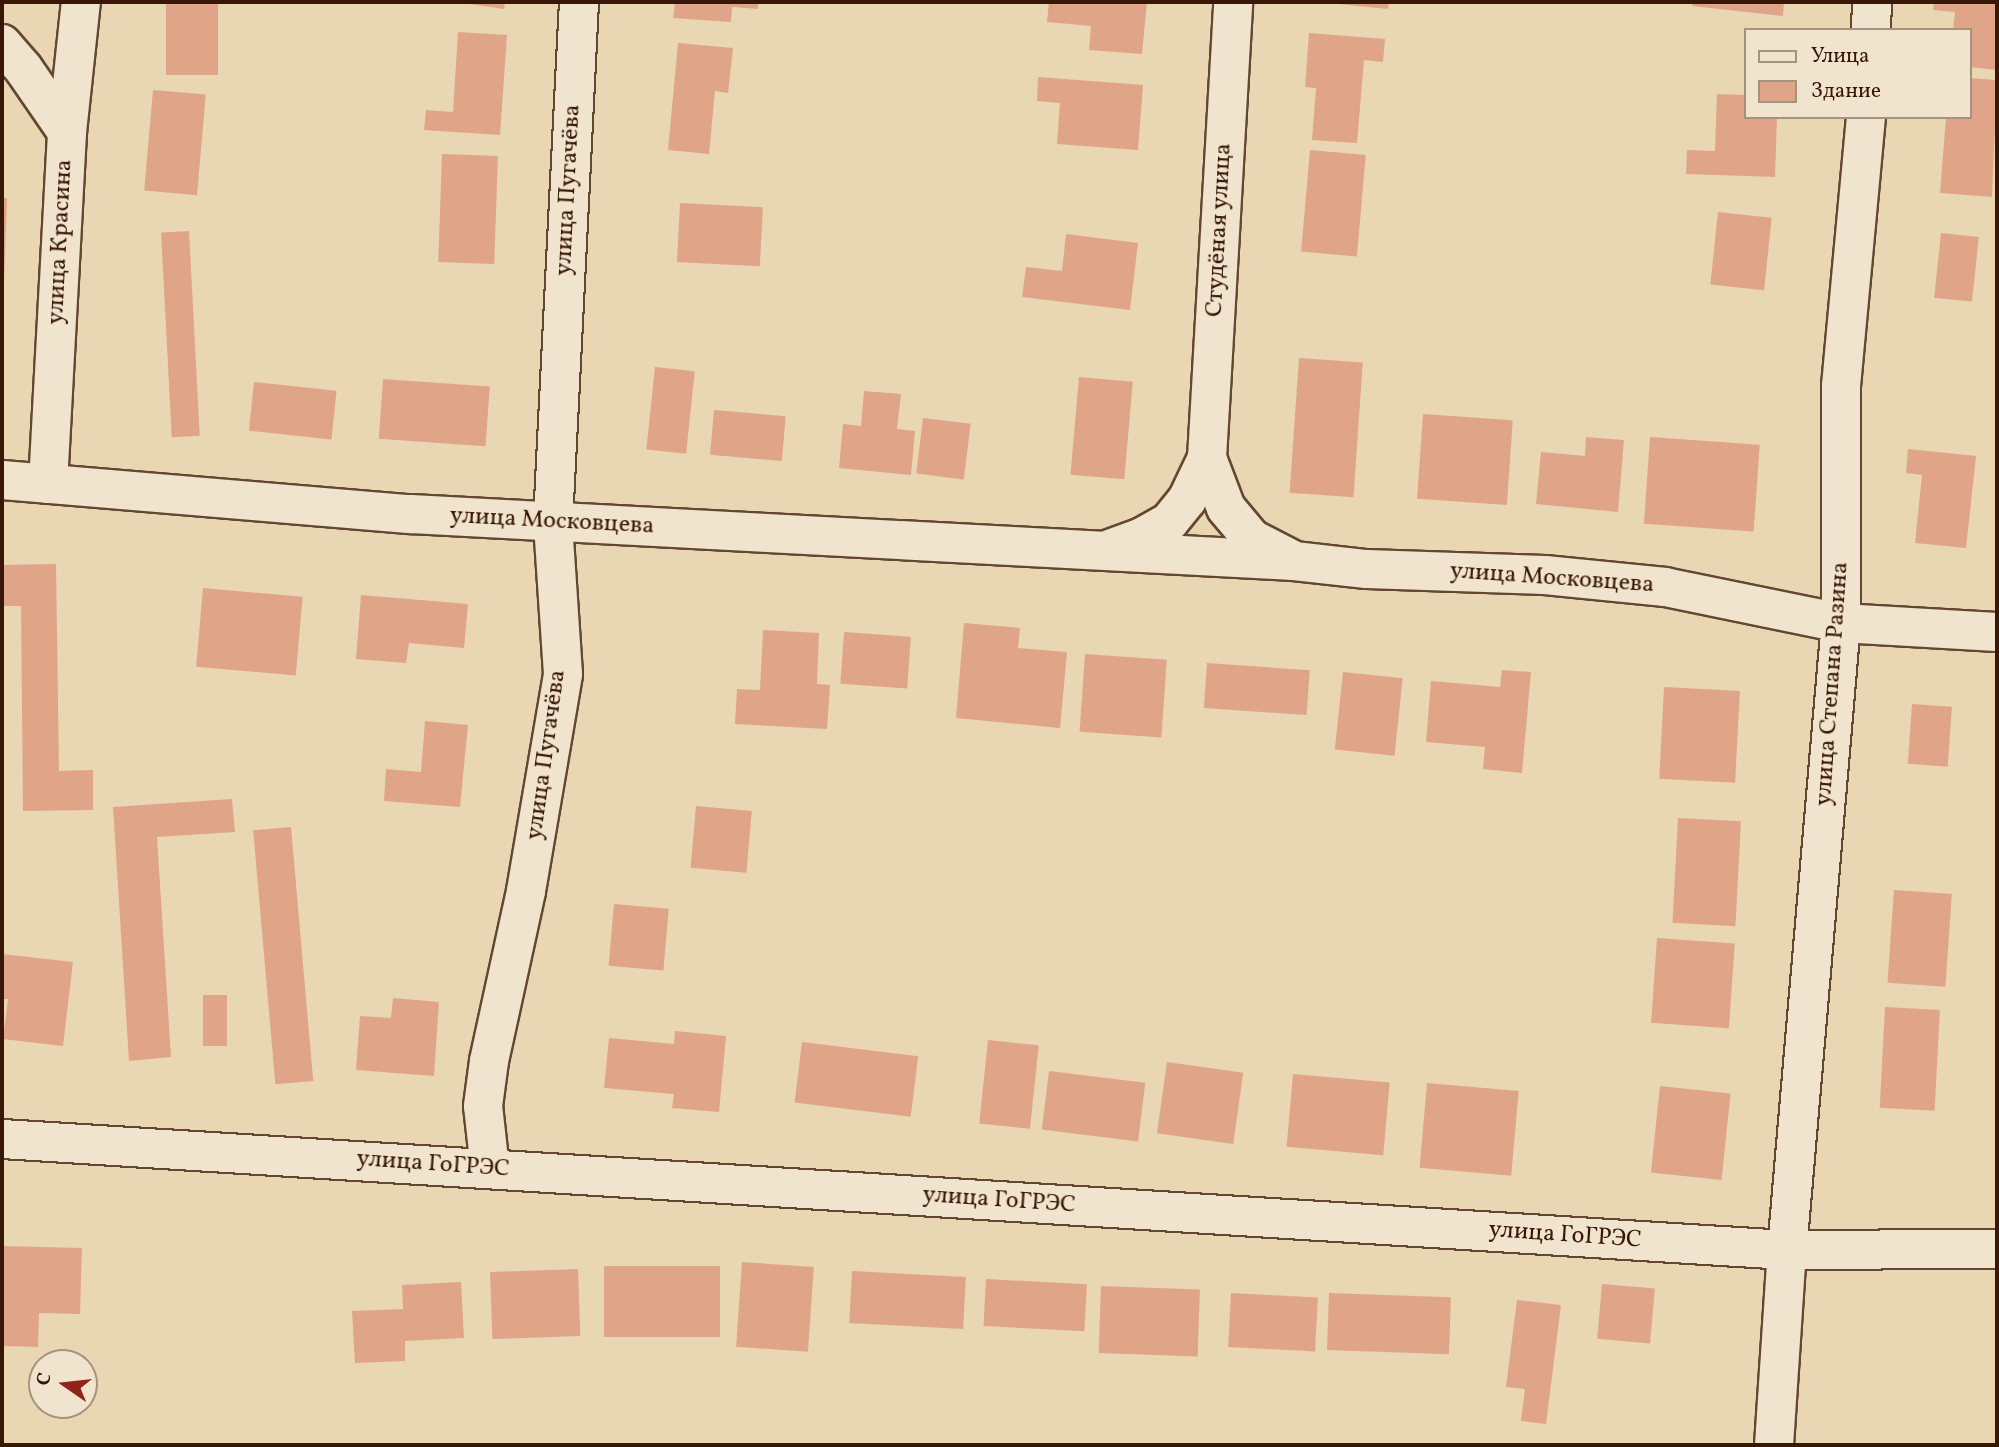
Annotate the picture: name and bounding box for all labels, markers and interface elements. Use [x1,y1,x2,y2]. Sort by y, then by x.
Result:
legend [1744,28,1971,119]
text: Улица [1811,42,1869,71]
text: Здание [1811,77,1881,106]
street label: улица Пугачёва [550,104,588,276]
street label: Студёная улица [1201,142,1239,318]
street label: улица Красина [42,159,80,325]
street label: улица Московцева [449,502,655,542]
street label: улица Московцева [1449,557,1655,601]
street label: улица Степана Разина [1810,561,1856,807]
street label: улица Пугачёва [521,668,573,842]
street label: улица ГоГРЭС [356,1145,510,1185]
street label: улица ГоГРЭС [922,1181,1076,1221]
street label: улица ГоГРЭС [1488,1216,1642,1256]
north arrow [28,1349,98,1419]
text: С [30,1370,59,1388]

